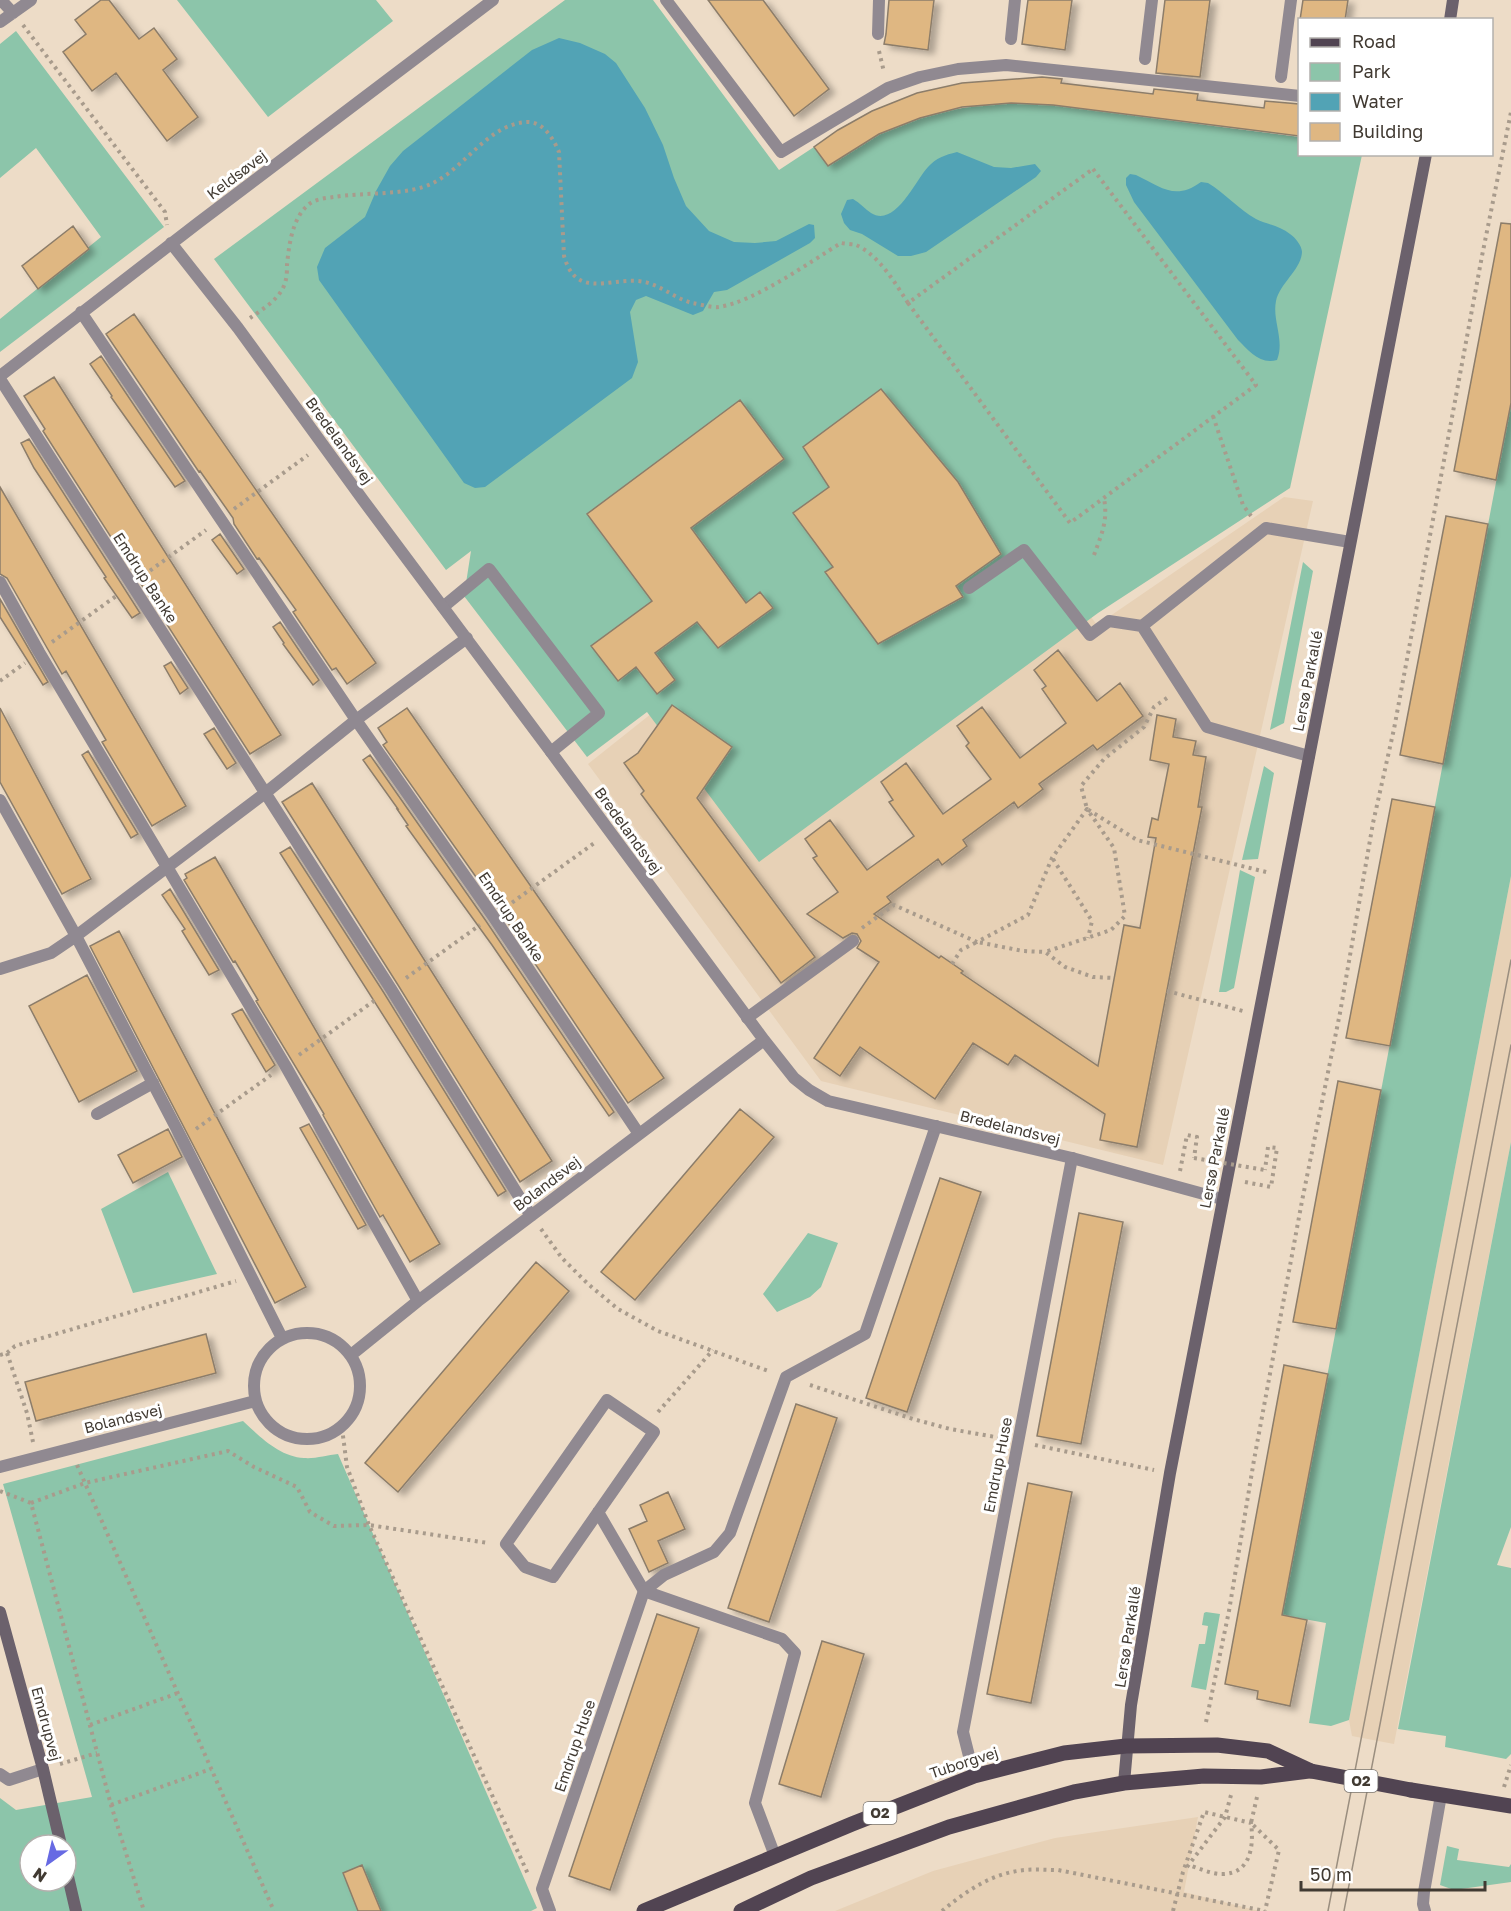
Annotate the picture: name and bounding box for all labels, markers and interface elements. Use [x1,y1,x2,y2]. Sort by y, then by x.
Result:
legend [1298,18,1493,156]
text: Road [1352,30,1396,52]
text: Park [1352,60,1391,82]
text: Water [1352,90,1403,112]
text: Building [1352,120,1423,142]
street label: Keldsøvej [203,146,270,203]
street label: Bredelandsvej [302,394,377,487]
street label: Emdrup Banke [110,529,182,626]
street label: Lersø Parkallé [1288,628,1326,733]
street label: Bredelandsvej [591,784,666,877]
street label: Emdrup Banke [475,868,549,965]
street label: Lersø Parkallé [1195,1105,1233,1210]
street label: Bredelandsvej [958,1106,1062,1148]
street label: Bolandsvej [509,1152,584,1214]
street label: Bolandsvej [82,1400,164,1436]
street label: Emdrup Huse [979,1415,1015,1514]
street label: Lersø Parkallé [1110,1584,1144,1689]
street label: Emdrupvej [28,1685,66,1763]
street label: Emdrup Huse [550,1697,598,1794]
street label: Tuborgvej [927,1743,1000,1782]
road number: O2 [1344,1770,1378,1792]
road number: O2 [864,1802,896,1824]
north arrow [18,1833,78,1893]
scale bar [1301,1854,1486,1892]
text: 50 m [1310,1863,1352,1885]
text: N [29,1864,50,1887]

